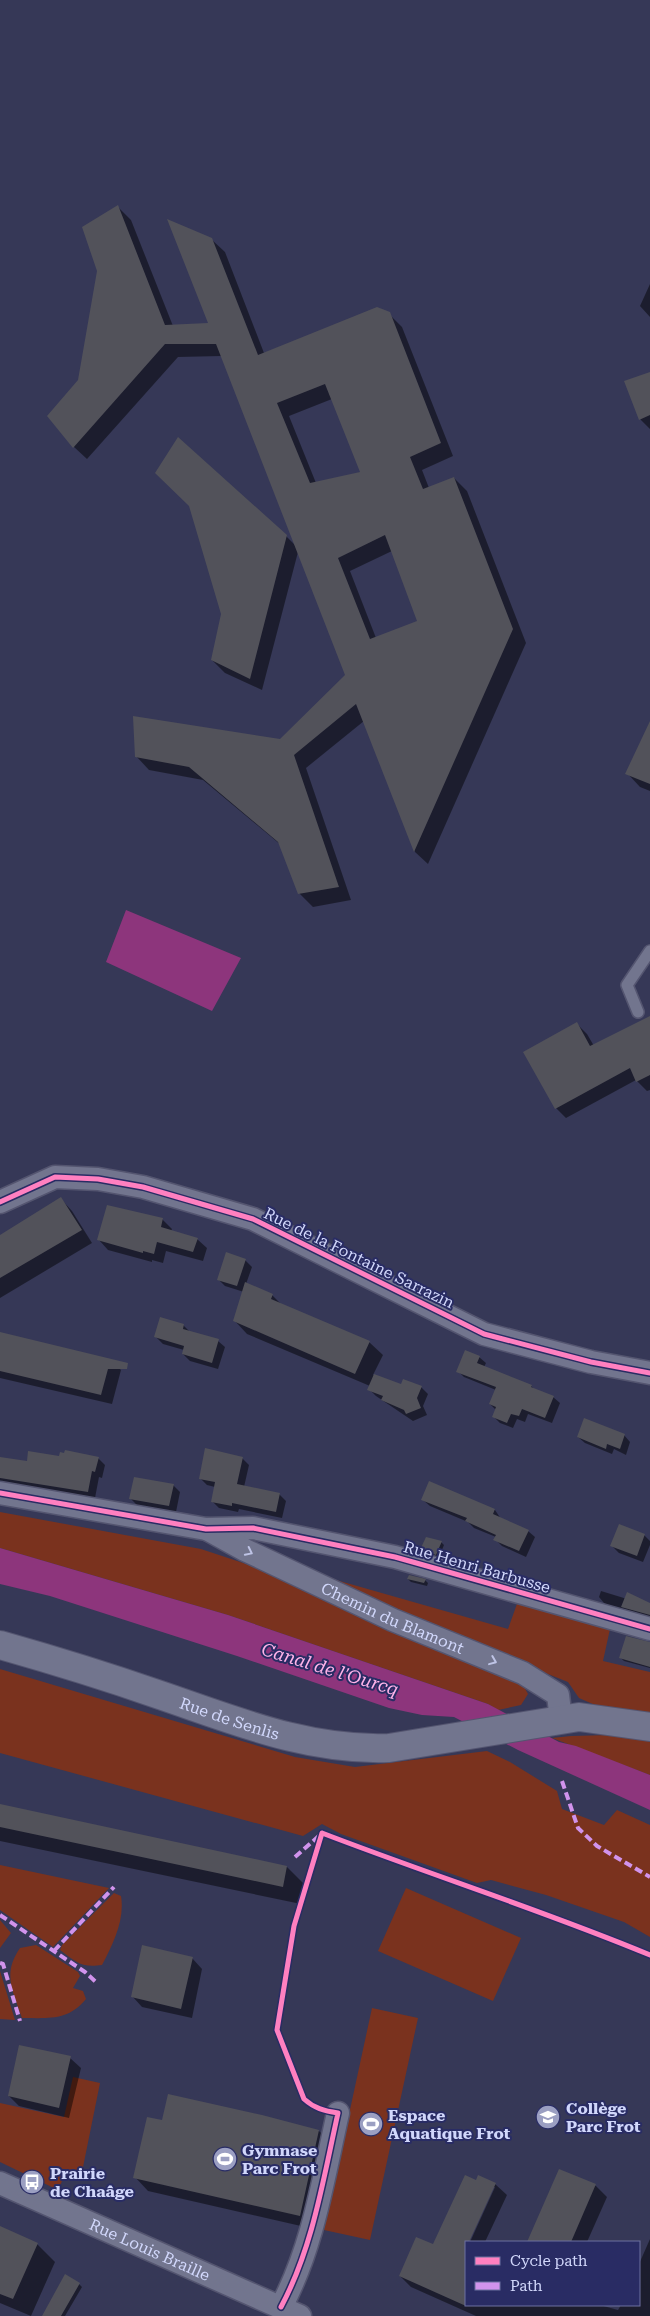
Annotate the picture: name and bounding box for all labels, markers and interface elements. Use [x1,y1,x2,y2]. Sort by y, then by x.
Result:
street label: Rue de la Fontaine Sarrazin [261,1204,457,1312]
street label: Rue Henri Barbusse [402,1537,553,1597]
one-way arrow [244,1546,253,1556]
street label: Chemin du Blamont [318,1578,467,1657]
water label: Canal de l'Ourcq [259,1638,401,1700]
one-way arrow [488,1654,497,1665]
street label: Rue de Senlis [177,1693,282,1743]
place label: Collège Parc Frot [566,2099,641,2136]
school or university icon: Collège Parc Frot [535,2104,561,2130]
place label: Espace Aquatique Frot [388,2106,511,2143]
sports icon: Espace Aquatique Frot [358,2111,384,2137]
place label: Gymnase Parc Frot [242,2141,317,2178]
sports icon: Gymnase Parc Frot [212,2146,238,2172]
place label: Prairie de Chaâge [50,2164,134,2201]
bus stop icon: Prairie de Chaâge [19,2169,45,2195]
street label: Rue Louis Braille [87,2214,213,2285]
legend [465,2241,640,2306]
text: Cycle path [510,2252,588,2270]
text: Path [510,2277,543,2295]

